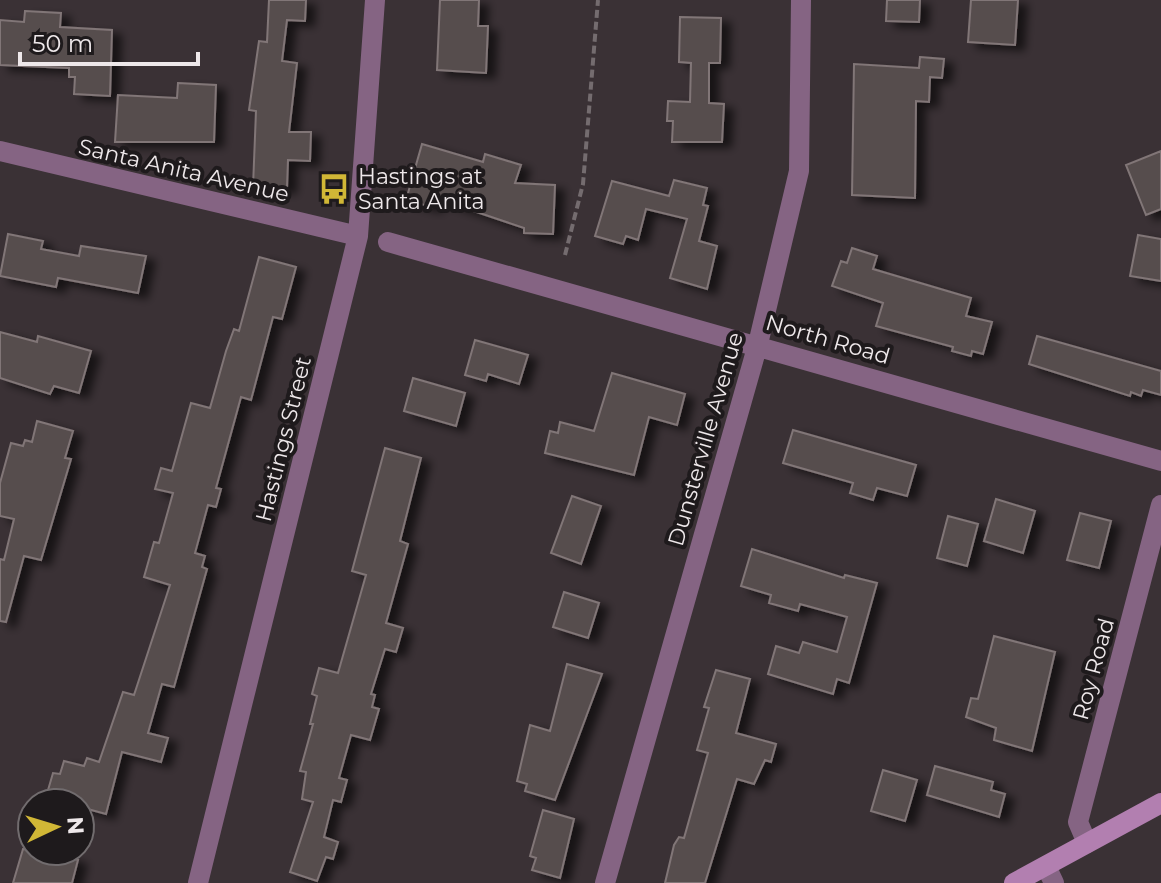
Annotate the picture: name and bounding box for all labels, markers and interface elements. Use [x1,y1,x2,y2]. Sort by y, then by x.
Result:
scale bar [20,16,198,66]
text: 50 m [32,29,93,58]
street label: Santa Anita Avenue [76,133,292,208]
place label: Hastings at Santa Anita [358,163,484,215]
bus stop icon: Hastings at Santa Anita [317,172,351,206]
street label: North Road [763,309,893,370]
street label: Dunsterville Avenue [662,329,749,549]
street label: Hastings Street [250,354,317,525]
street label: Roy Road [1067,615,1120,723]
north arrow [16,787,96,867]
text: N [61,816,90,835]

